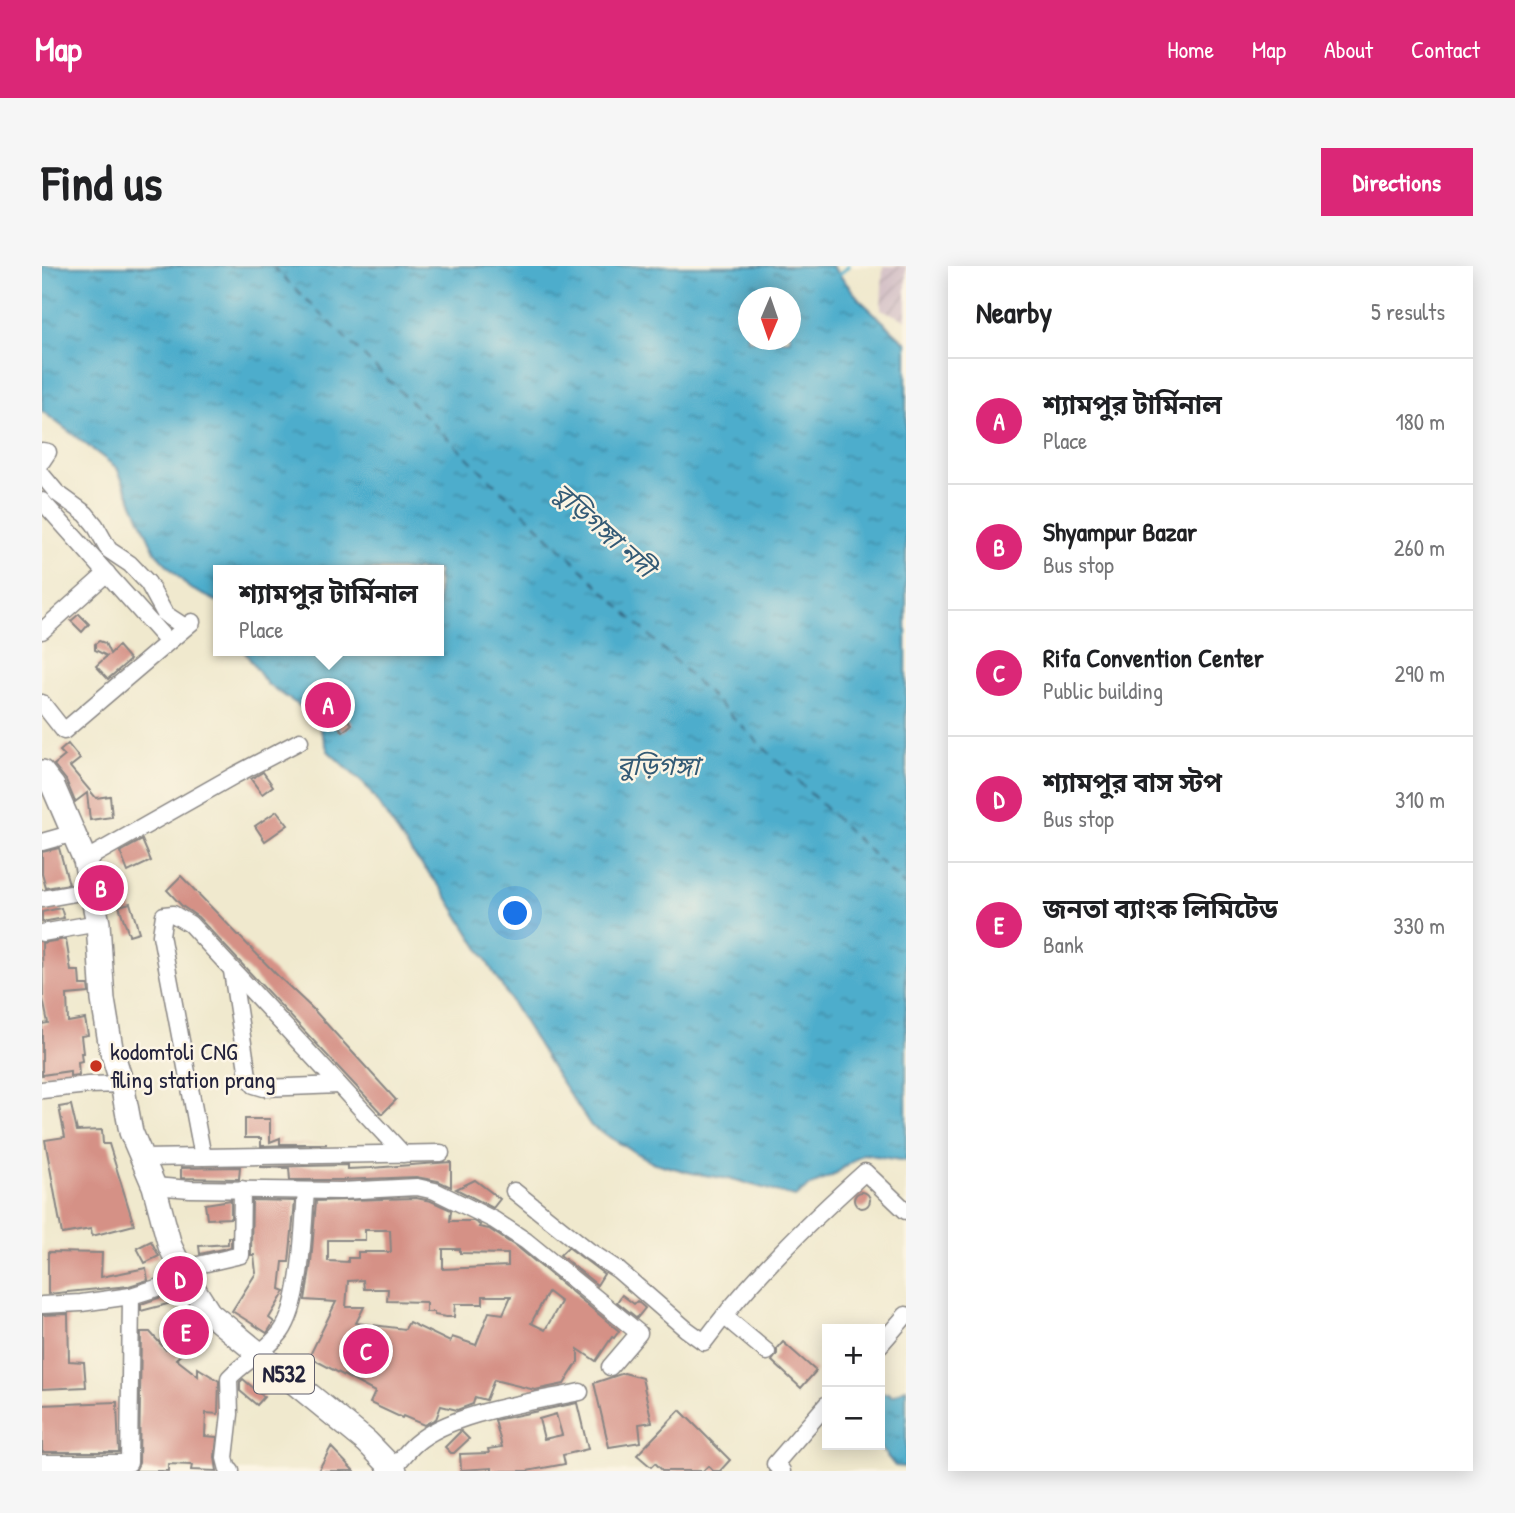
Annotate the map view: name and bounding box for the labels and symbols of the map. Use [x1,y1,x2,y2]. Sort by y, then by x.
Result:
north arrow [738,287,801,350]
water label: বুড়িগঙ্গা নদী [546,475,666,588]
pin: A [305,679,351,731]
water label: বুড়িগঙ্গা [617,748,704,783]
pin: B [78,862,124,914]
your location [498,896,532,930]
place label: kodomtoli CNG filing station prang [110,1035,275,1095]
marker: kodomtoli CNG filing station prang [88,1058,104,1074]
pin: D [157,1253,203,1305]
pin: E [163,1306,209,1358]
pin: C [343,1325,389,1377]
road number: N532 [254,1354,314,1394]

